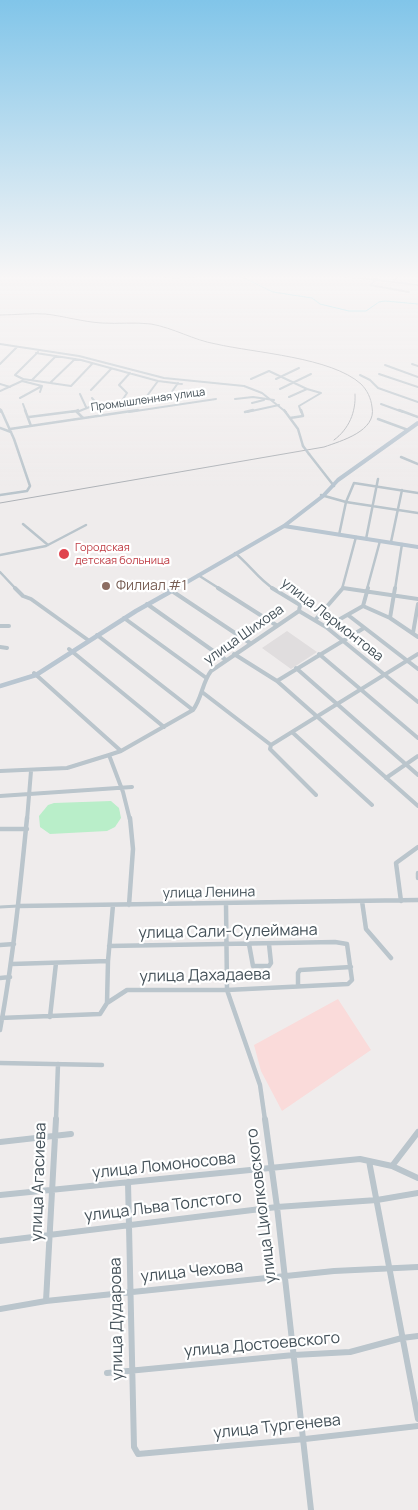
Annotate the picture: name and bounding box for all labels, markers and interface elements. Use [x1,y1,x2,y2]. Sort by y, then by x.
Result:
street label: Промышленная улица [90,385,206,415]
place label: Городская детская больница [75,541,170,567]
marker: Городская детская больница [57,547,71,561]
street label: улица Лермонтова [277,575,387,665]
place label: Филиал #1 [116,578,187,594]
marker: Филиал #1 [100,580,112,592]
street label: улица Шихова [201,601,287,669]
street label: улица Ленина [163,884,255,902]
street label: улица Сали-Сулеймана [138,921,318,943]
street label: улица Дахадаева [139,965,271,987]
street label: улица Агасиева [27,1122,51,1242]
street label: улица Циолковского [243,1127,281,1285]
street label: улица Ломоносова [91,1149,237,1183]
street label: улица Льва Толстого [83,1188,243,1226]
street label: улица Дударова [106,1257,128,1381]
street label: улица Чехова [140,1257,244,1287]
street label: улица Достоевского [183,1329,341,1361]
street label: улица Тургенева [212,1411,342,1443]

